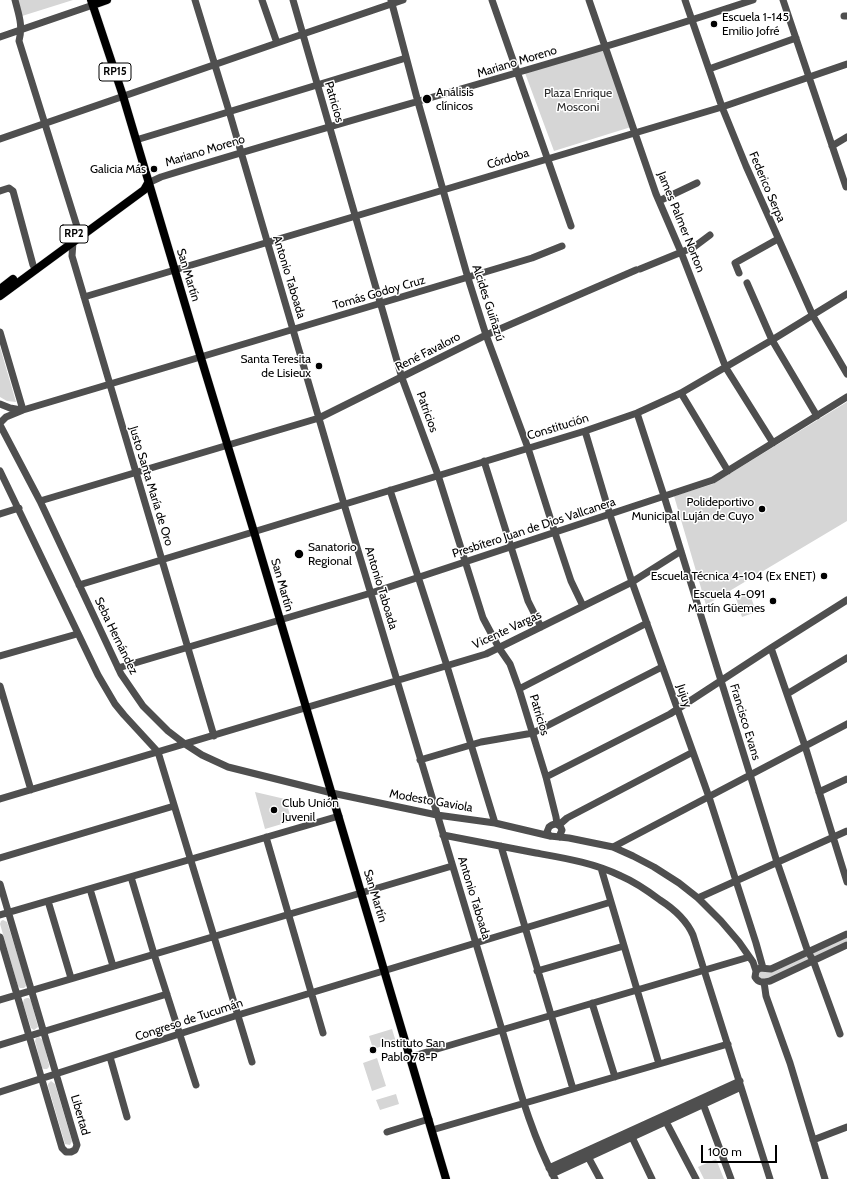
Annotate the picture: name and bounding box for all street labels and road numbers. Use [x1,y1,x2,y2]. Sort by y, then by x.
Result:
street label: Mariano Moreno [475,43,559,81]
road number: RP15 [99,63,131,81]
street label: Patricios [321,80,347,124]
street label: Mariano Moreno [163,132,247,170]
street label: Córdoba [485,146,531,172]
street label: Federico Serpa [746,150,788,224]
street label: James Palmer Norton [654,169,708,275]
road number: RP2 [60,225,88,243]
street label: Antonio Taboada [270,234,308,320]
street label: San Martín [173,247,203,303]
street label: Alcides Guiñazú [469,263,507,343]
street label: Tomás Godoy Cruz [331,273,427,313]
street label: René Favaloro [393,329,463,375]
street label: Patricios [413,390,441,434]
street label: Constitución [525,411,591,443]
street label: Justo Santa María de Oro [126,424,176,548]
street label: Presbítero Juan de Dios Vallcanera [451,495,617,561]
street label: Antonio Taboada [362,545,400,631]
street label: San Martín [268,557,296,613]
street label: Seba Hernández [91,595,141,677]
street label: Vicente Vargas [470,608,544,652]
street label: Jujuy [673,682,695,710]
street label: Francisco Evans [727,682,763,762]
street label: Patricios [526,693,552,737]
street label: Modesto Gaviola [388,787,474,815]
street label: Antonio Taboada [455,855,493,941]
street label: San Martín [360,868,390,924]
street label: Congreso de Tucumán [133,996,245,1044]
street label: Libertad [67,1093,93,1137]

